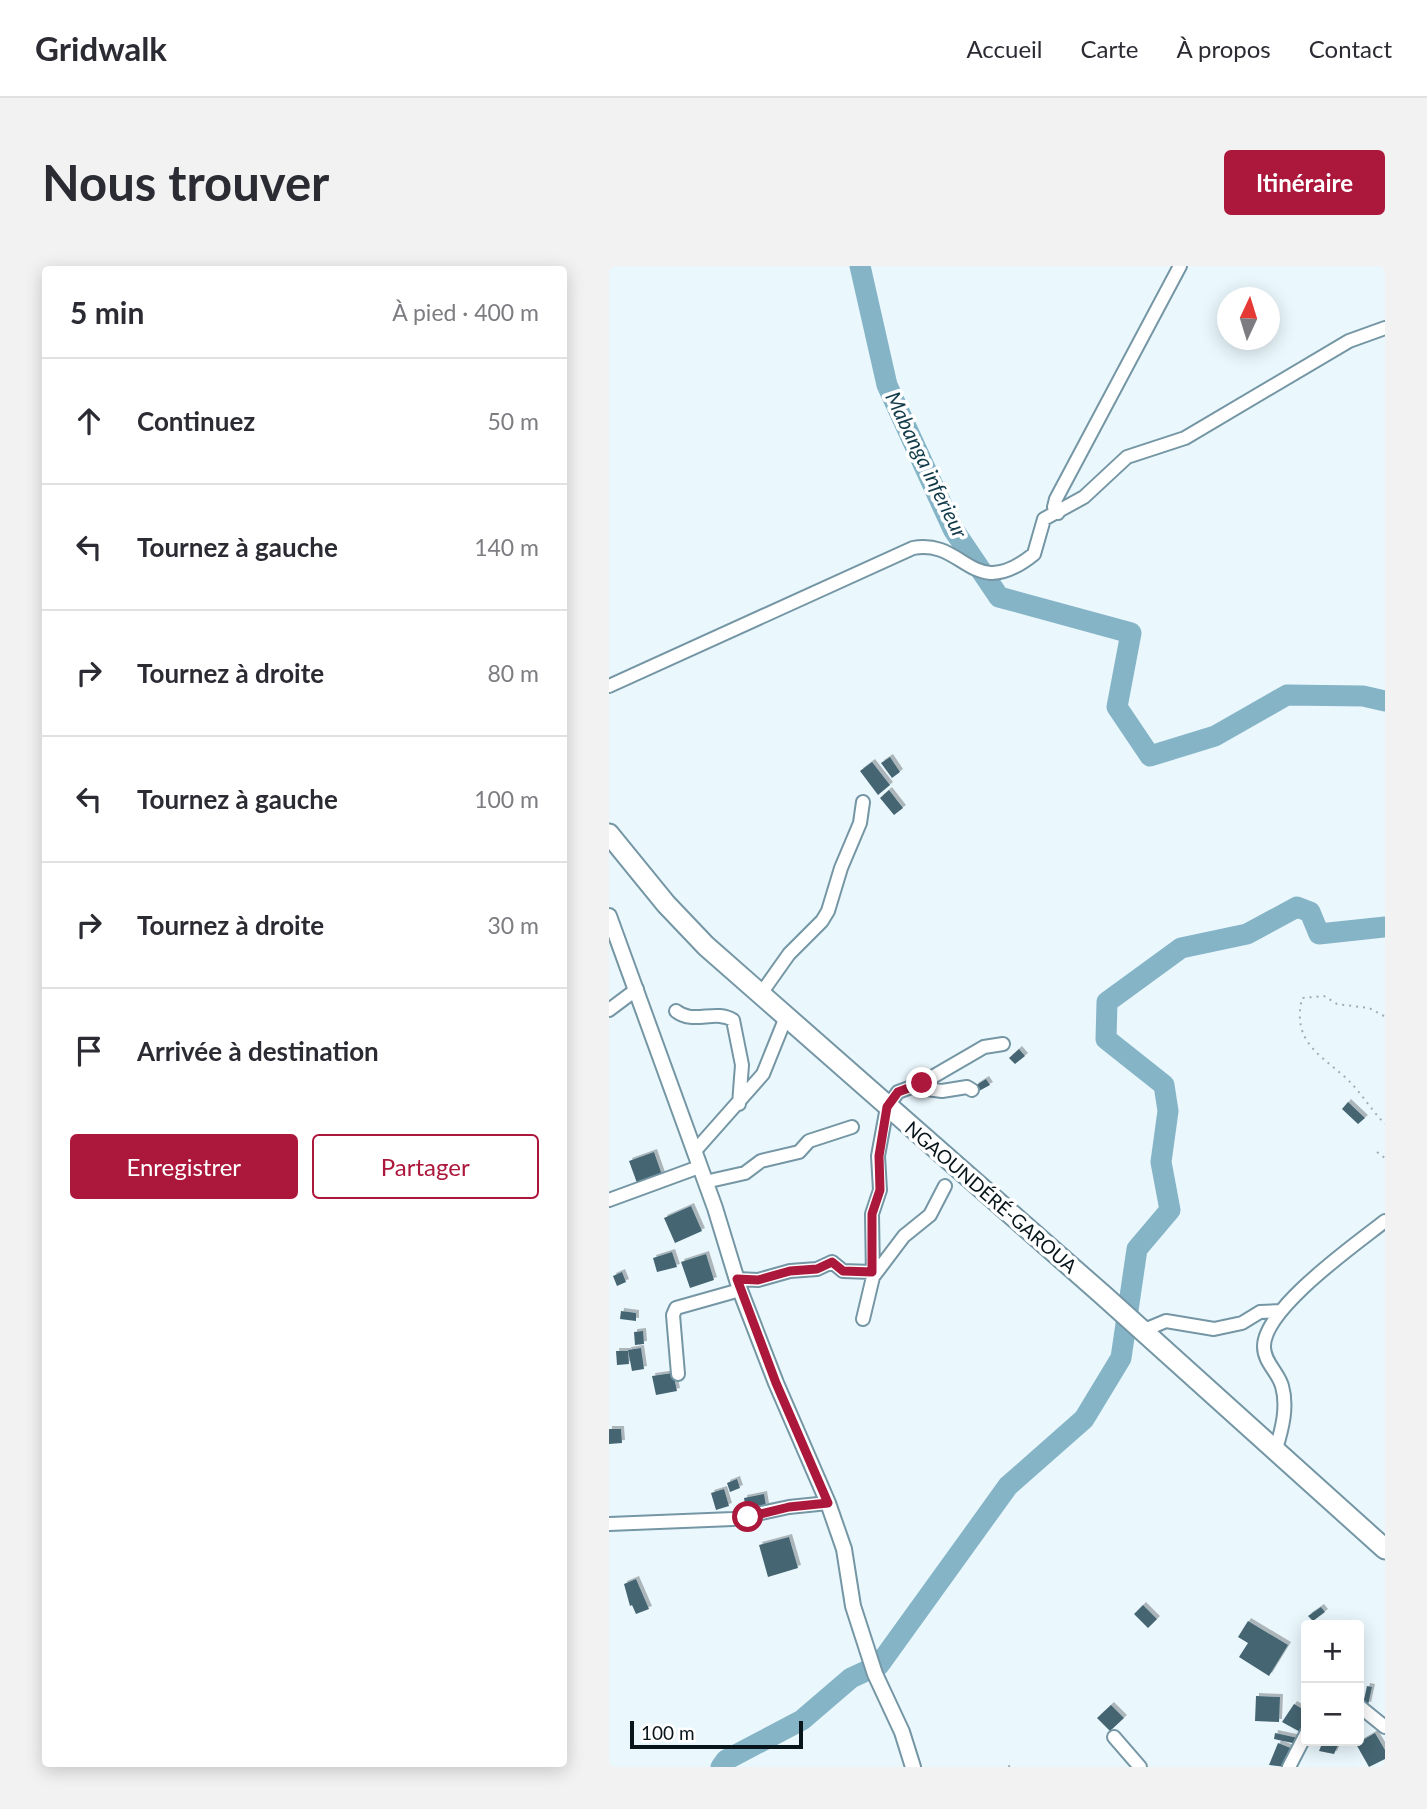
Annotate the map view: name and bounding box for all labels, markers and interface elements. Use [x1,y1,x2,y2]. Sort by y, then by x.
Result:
text: Gridwalk [35,28,167,68]
text: Accueil [966,34,1042,63]
text: Carte [1080,34,1138,63]
text: À propos [1176,34,1271,63]
text: Contact [1309,34,1392,63]
button: Itinéraire [1224,150,1385,215]
text: Nous trouver [42,153,329,211]
north arrow [1217,287,1280,350]
text: 5 min [70,294,144,330]
text: À pied · 400 m [392,298,539,326]
water label: Mabanga inferieur [881,387,974,542]
icon: ahead [70,402,108,440]
text: Continuez [137,405,255,437]
text: 50 m [488,407,539,435]
icon: left [70,528,108,566]
text: Tournez à gauche [137,531,338,563]
text: 140 m [474,533,539,561]
icon: right [70,654,108,692]
text: Tournez à droite [137,657,324,689]
text: 80 m [488,659,539,687]
icon: left [70,780,108,818]
text: Tournez à gauche [137,783,338,815]
text: 100 m [474,785,539,813]
icon: right [70,906,108,944]
text: Tournez à droite [137,909,324,941]
text: 30 m [488,911,539,939]
icon: arrive [70,1032,108,1070]
text: Arrivée à destination [137,1035,379,1067]
route end [906,1067,937,1098]
street label: NGAOUNDÉRÉ-GAROUA [901,1116,1082,1278]
button: Enregistrer [70,1134,298,1199]
button: Partager [312,1134,539,1199]
route start [732,1501,763,1532]
map controls [1301,1620,1364,1746]
button: + [1301,1620,1364,1683]
button: − [1301,1683,1364,1746]
scale bar [630,1718,803,1750]
text: 100 m [641,1721,695,1744]

